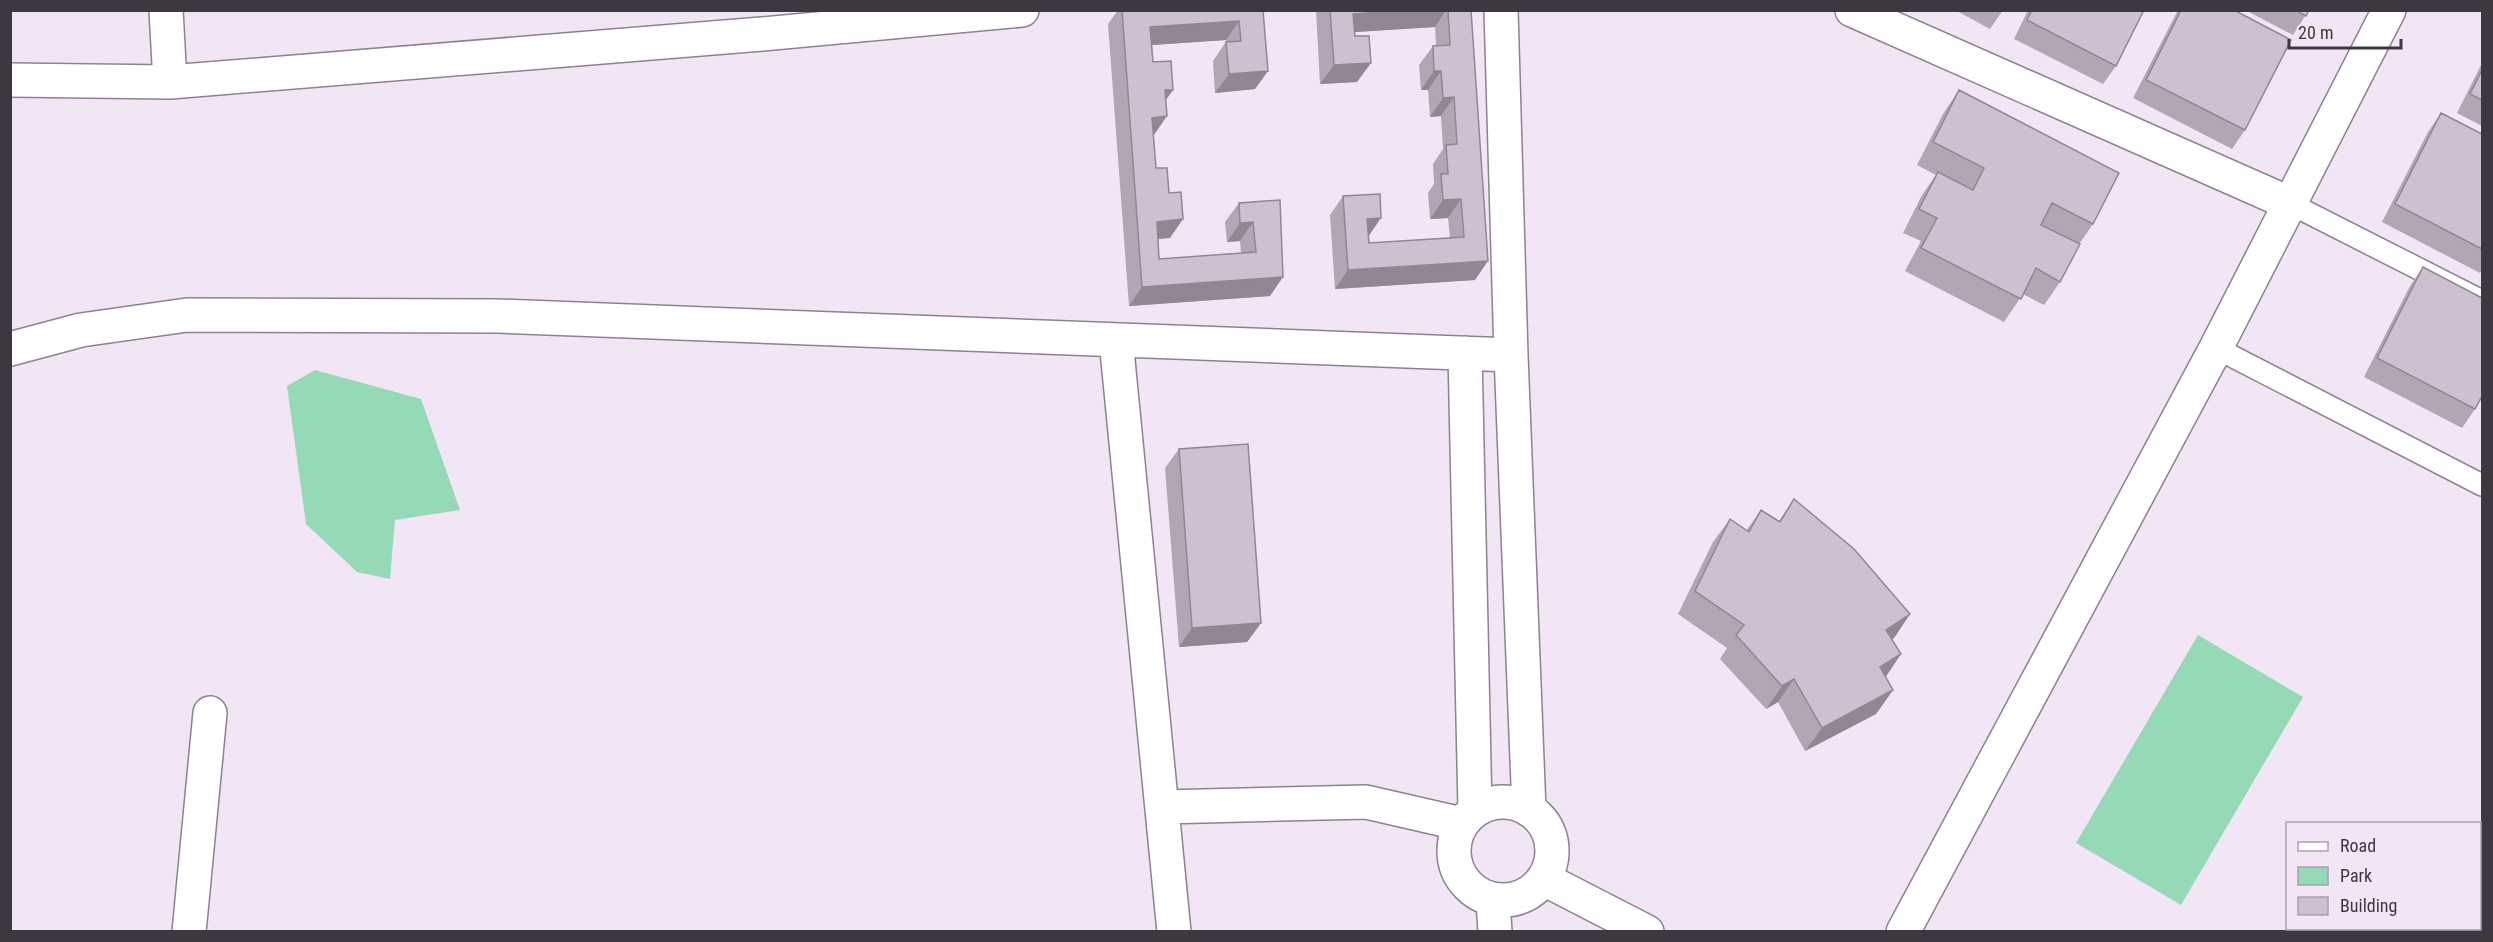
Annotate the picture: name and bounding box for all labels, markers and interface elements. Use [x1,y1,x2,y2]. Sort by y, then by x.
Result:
scale bar [2289,12,2402,50]
text: 20 m [2298,22,2333,43]
legend [2286,822,2481,930]
text: Road [2340,835,2376,856]
text: Park [2340,865,2372,886]
text: Building [2340,895,2397,916]

